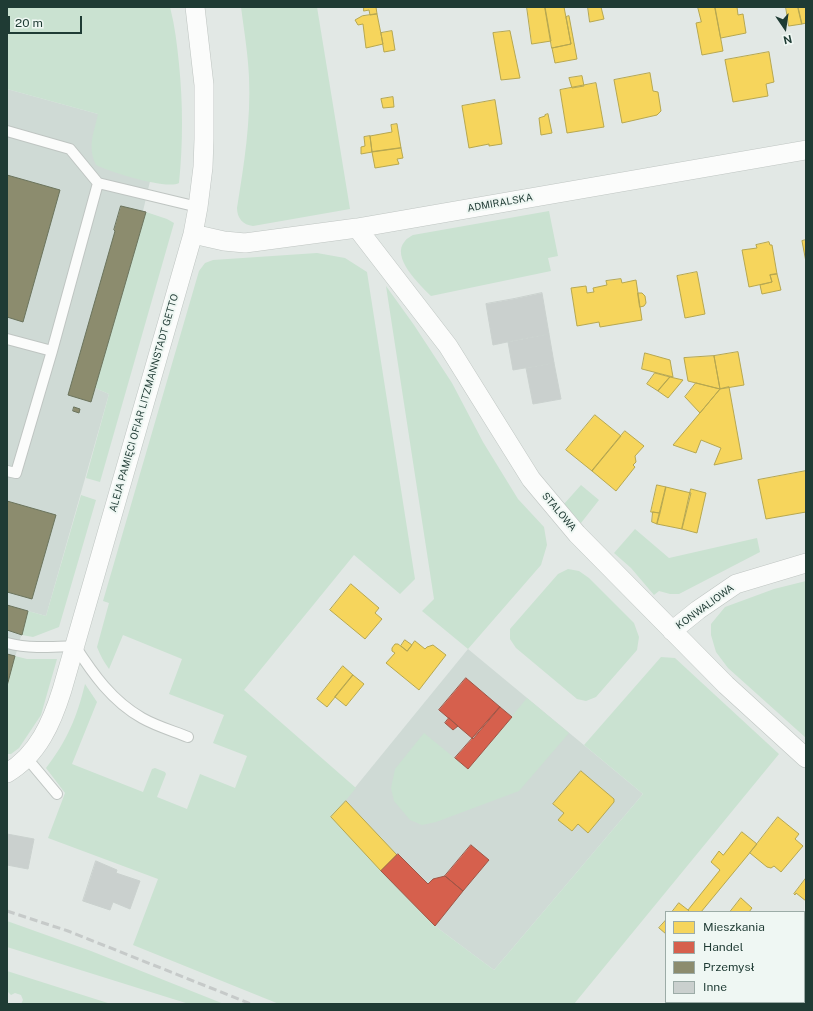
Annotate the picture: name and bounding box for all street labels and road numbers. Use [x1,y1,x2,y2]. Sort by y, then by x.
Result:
street label: ADMIRALSKA [466,191,534,215]
street label: ALEJA PAMIĘCI OFIAR LITZMANNSTADT GETTO [107,292,181,514]
street label: STALOWA [539,490,579,534]
street label: KONWALIOWA [674,582,736,632]

